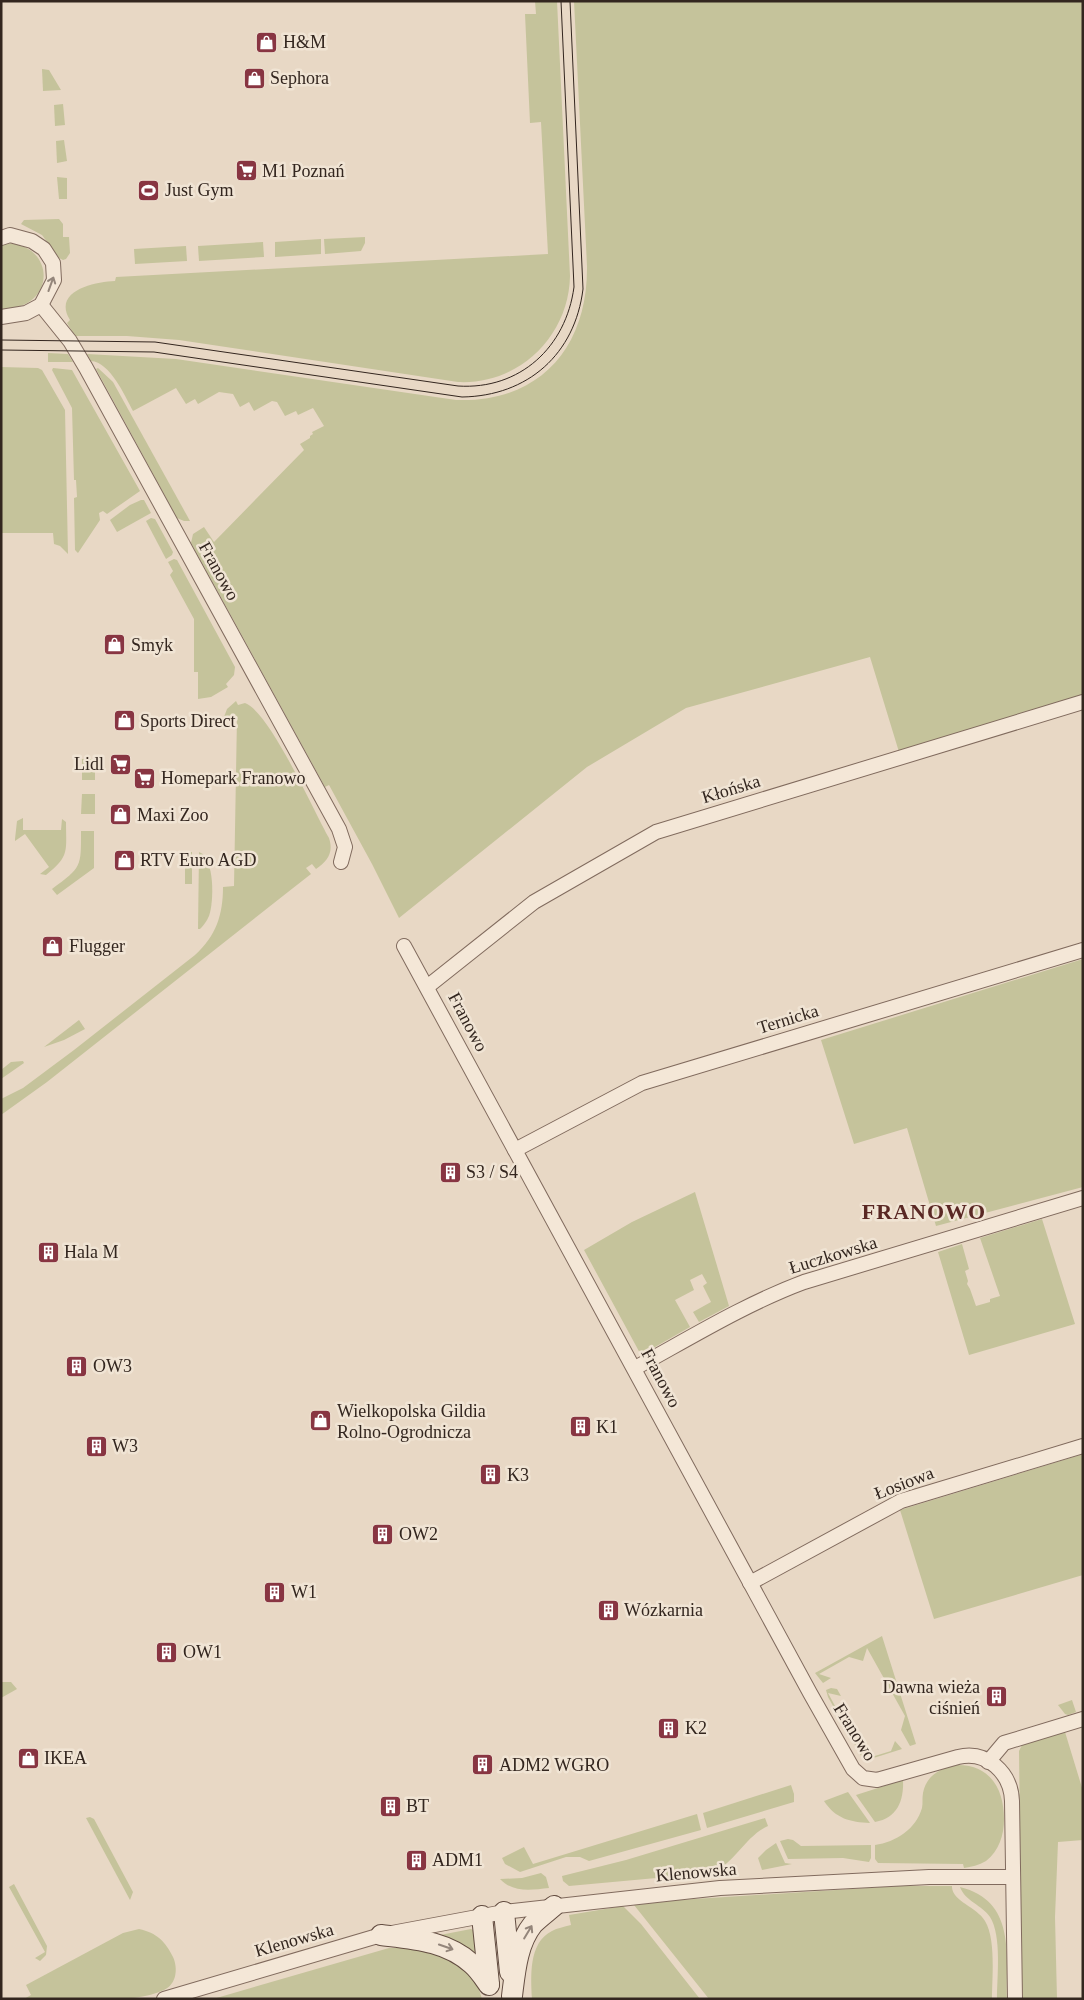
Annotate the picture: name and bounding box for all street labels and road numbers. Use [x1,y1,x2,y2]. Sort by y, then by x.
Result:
street label: Franowo [195,538,243,604]
street label: Kłońska [699,771,763,807]
street label: Franowo [444,989,492,1055]
street label: Ternicka [755,1000,821,1038]
street label: Łuczkowska [787,1232,879,1278]
street label: Franowo [637,1345,685,1411]
street label: Łosiowa [871,1463,937,1503]
street label: Franowo [830,1700,880,1764]
street label: Klenowska [655,1859,737,1885]
street label: Klenowska [252,1919,336,1961]

